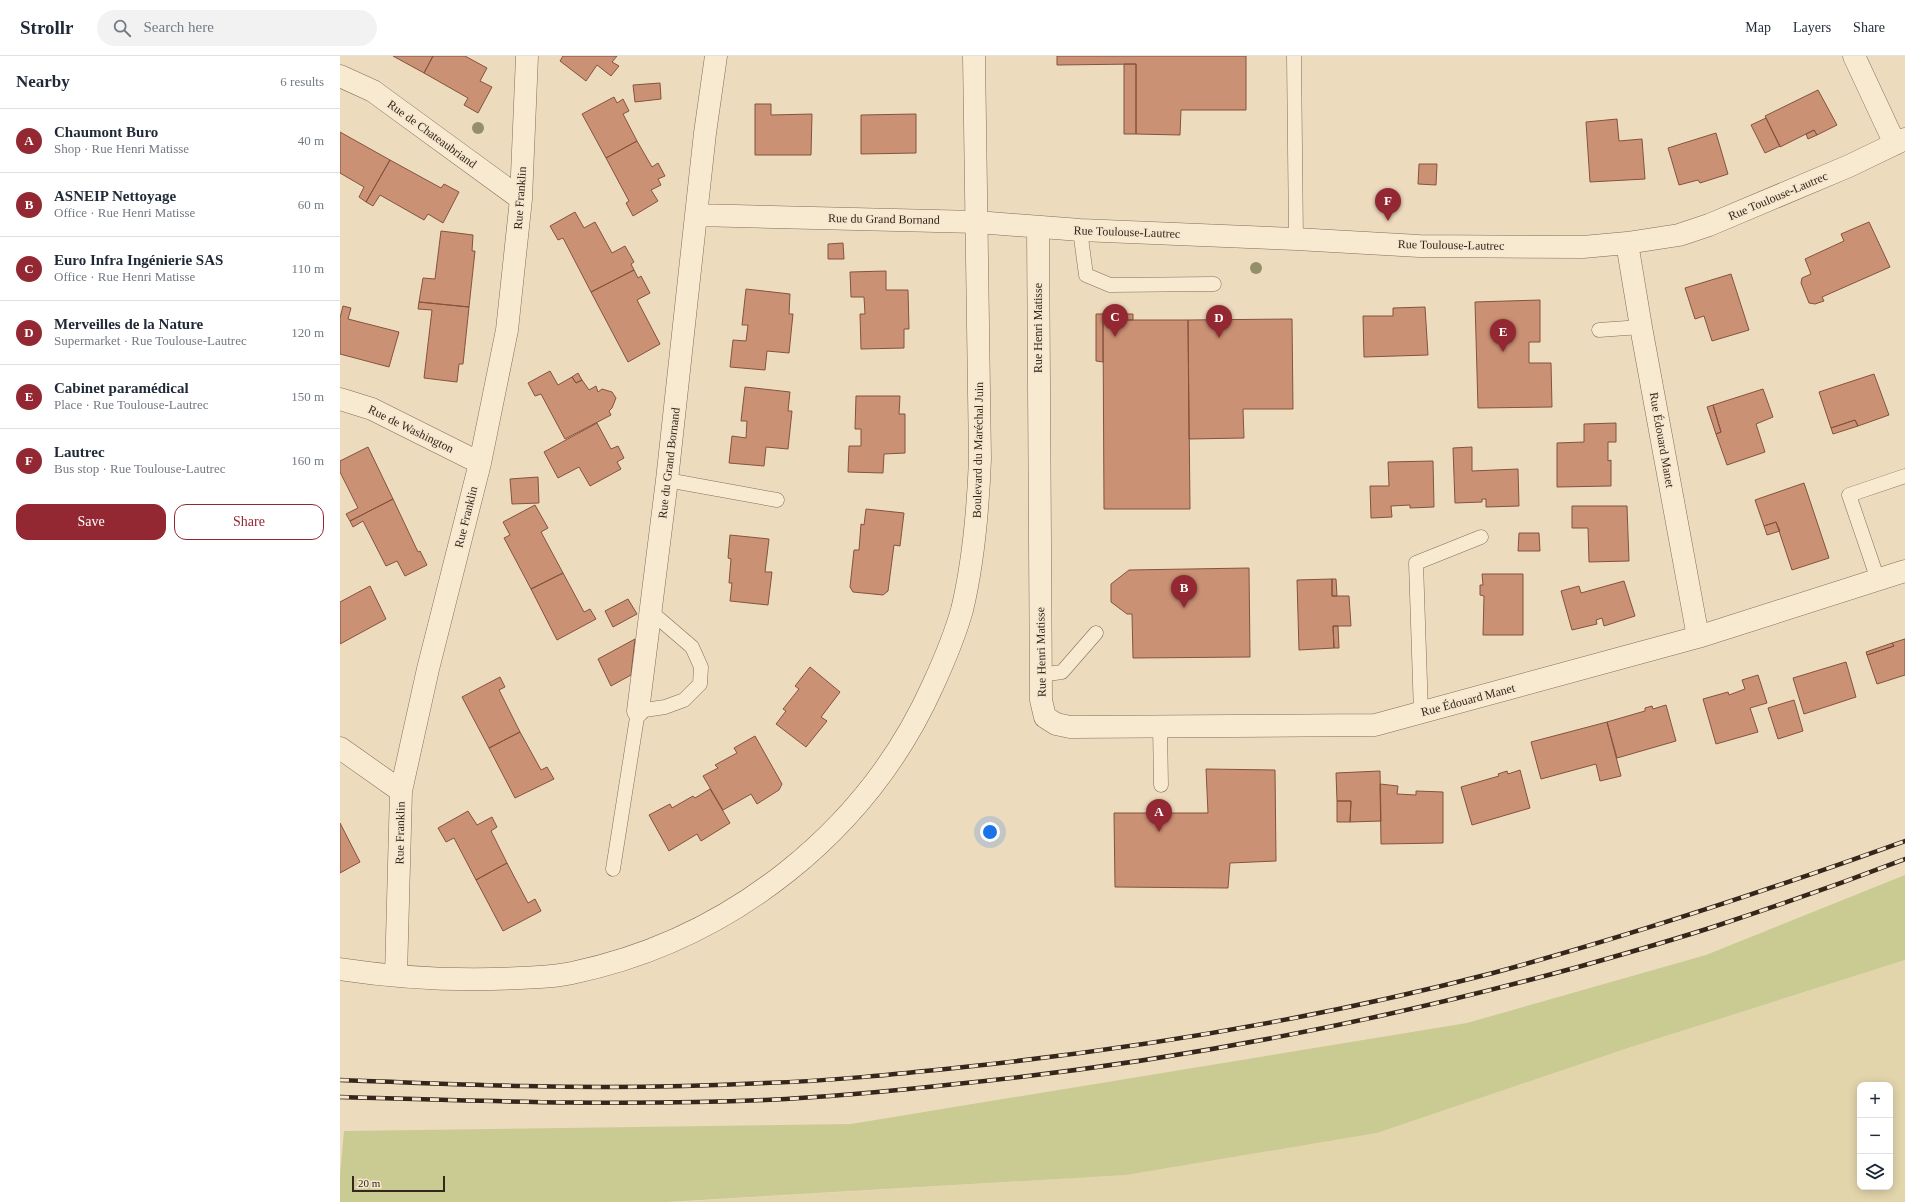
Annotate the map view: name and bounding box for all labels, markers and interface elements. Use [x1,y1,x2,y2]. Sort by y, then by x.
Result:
search box [97,10,377,46]
text: Strollr [20,17,73,38]
icon: search [111,17,133,39]
text: Search here [143,19,214,35]
text: Map [1745,20,1771,35]
text: Layers [1793,20,1831,35]
text: Share [1853,20,1885,35]
text: Nearby [16,72,70,91]
text: 6 results [280,74,324,89]
street label: Rue de Chateaubriand [385,97,479,171]
text: Chaumont Buro [54,124,158,140]
text: A [24,133,34,148]
text: 40 m [298,133,324,148]
text: Shop · Rue Henri Matisse [54,141,189,156]
street label: Rue Franklin [511,166,529,230]
street label: Rue Toulouse-Lautrec [1726,169,1830,223]
text: ASNEIP Nettoyage [54,188,176,204]
pin: F [1375,188,1401,221]
text: B [25,197,33,212]
text: 60 m [298,197,324,212]
text: Office · Rue Henri Matisse [54,205,195,220]
street label: Rue du Grand Bornand [828,211,940,227]
street label: Rue Toulouse-Lautrec [1073,223,1181,241]
street label: Rue Toulouse-Lautrec [1398,237,1504,253]
text: Euro Infra Ingénierie SAS [54,252,223,268]
text: C [24,261,34,276]
text: 110 m [292,261,324,276]
text: Office · Rue Henri Matisse [54,269,195,284]
street label: Rue Henri Matisse [1031,283,1045,373]
pin: C [1102,304,1128,337]
pin: D [1206,305,1232,338]
text: Merveilles de la Nature [54,316,203,332]
pin: E [1490,319,1516,352]
text: D [24,325,34,340]
text: 120 m [291,325,324,340]
text: Supermarket · Rue Toulouse-Lautrec [54,333,247,348]
text: Cabinet paramédical [54,380,189,396]
street label: Boulevard du Maréchal Juin [970,382,986,518]
text: E [25,389,33,404]
text: 150 m [291,389,324,404]
street label: Rue Édouard Manet [1647,391,1677,489]
text: Place · Rue Toulouse-Lautrec [54,397,208,412]
street label: Rue de Washington [366,402,456,456]
street label: Rue du Grand Bornand [655,407,683,519]
text: Lautrec [54,444,105,460]
text: F [25,453,33,468]
text: 160 m [291,453,324,468]
text: Bus stop · Rue Toulouse-Lautrec [54,461,225,476]
street label: Rue Franklin [452,485,480,549]
button: Save [16,504,166,540]
button: Share [174,504,324,540]
pin: B [1171,575,1197,608]
street label: Rue Henri Matisse [1033,607,1049,697]
street label: Rue Édouard Manet [1420,681,1517,719]
pin: A [1146,799,1172,832]
street label: Rue Franklin [392,801,408,865]
your location [980,822,1000,842]
map controls [1857,1082,1893,1190]
button: + [1857,1082,1893,1118]
button: − [1857,1118,1893,1154]
button: layers [1857,1154,1893,1190]
scale bar [352,1174,445,1193]
text: 20 m [358,1177,380,1189]

